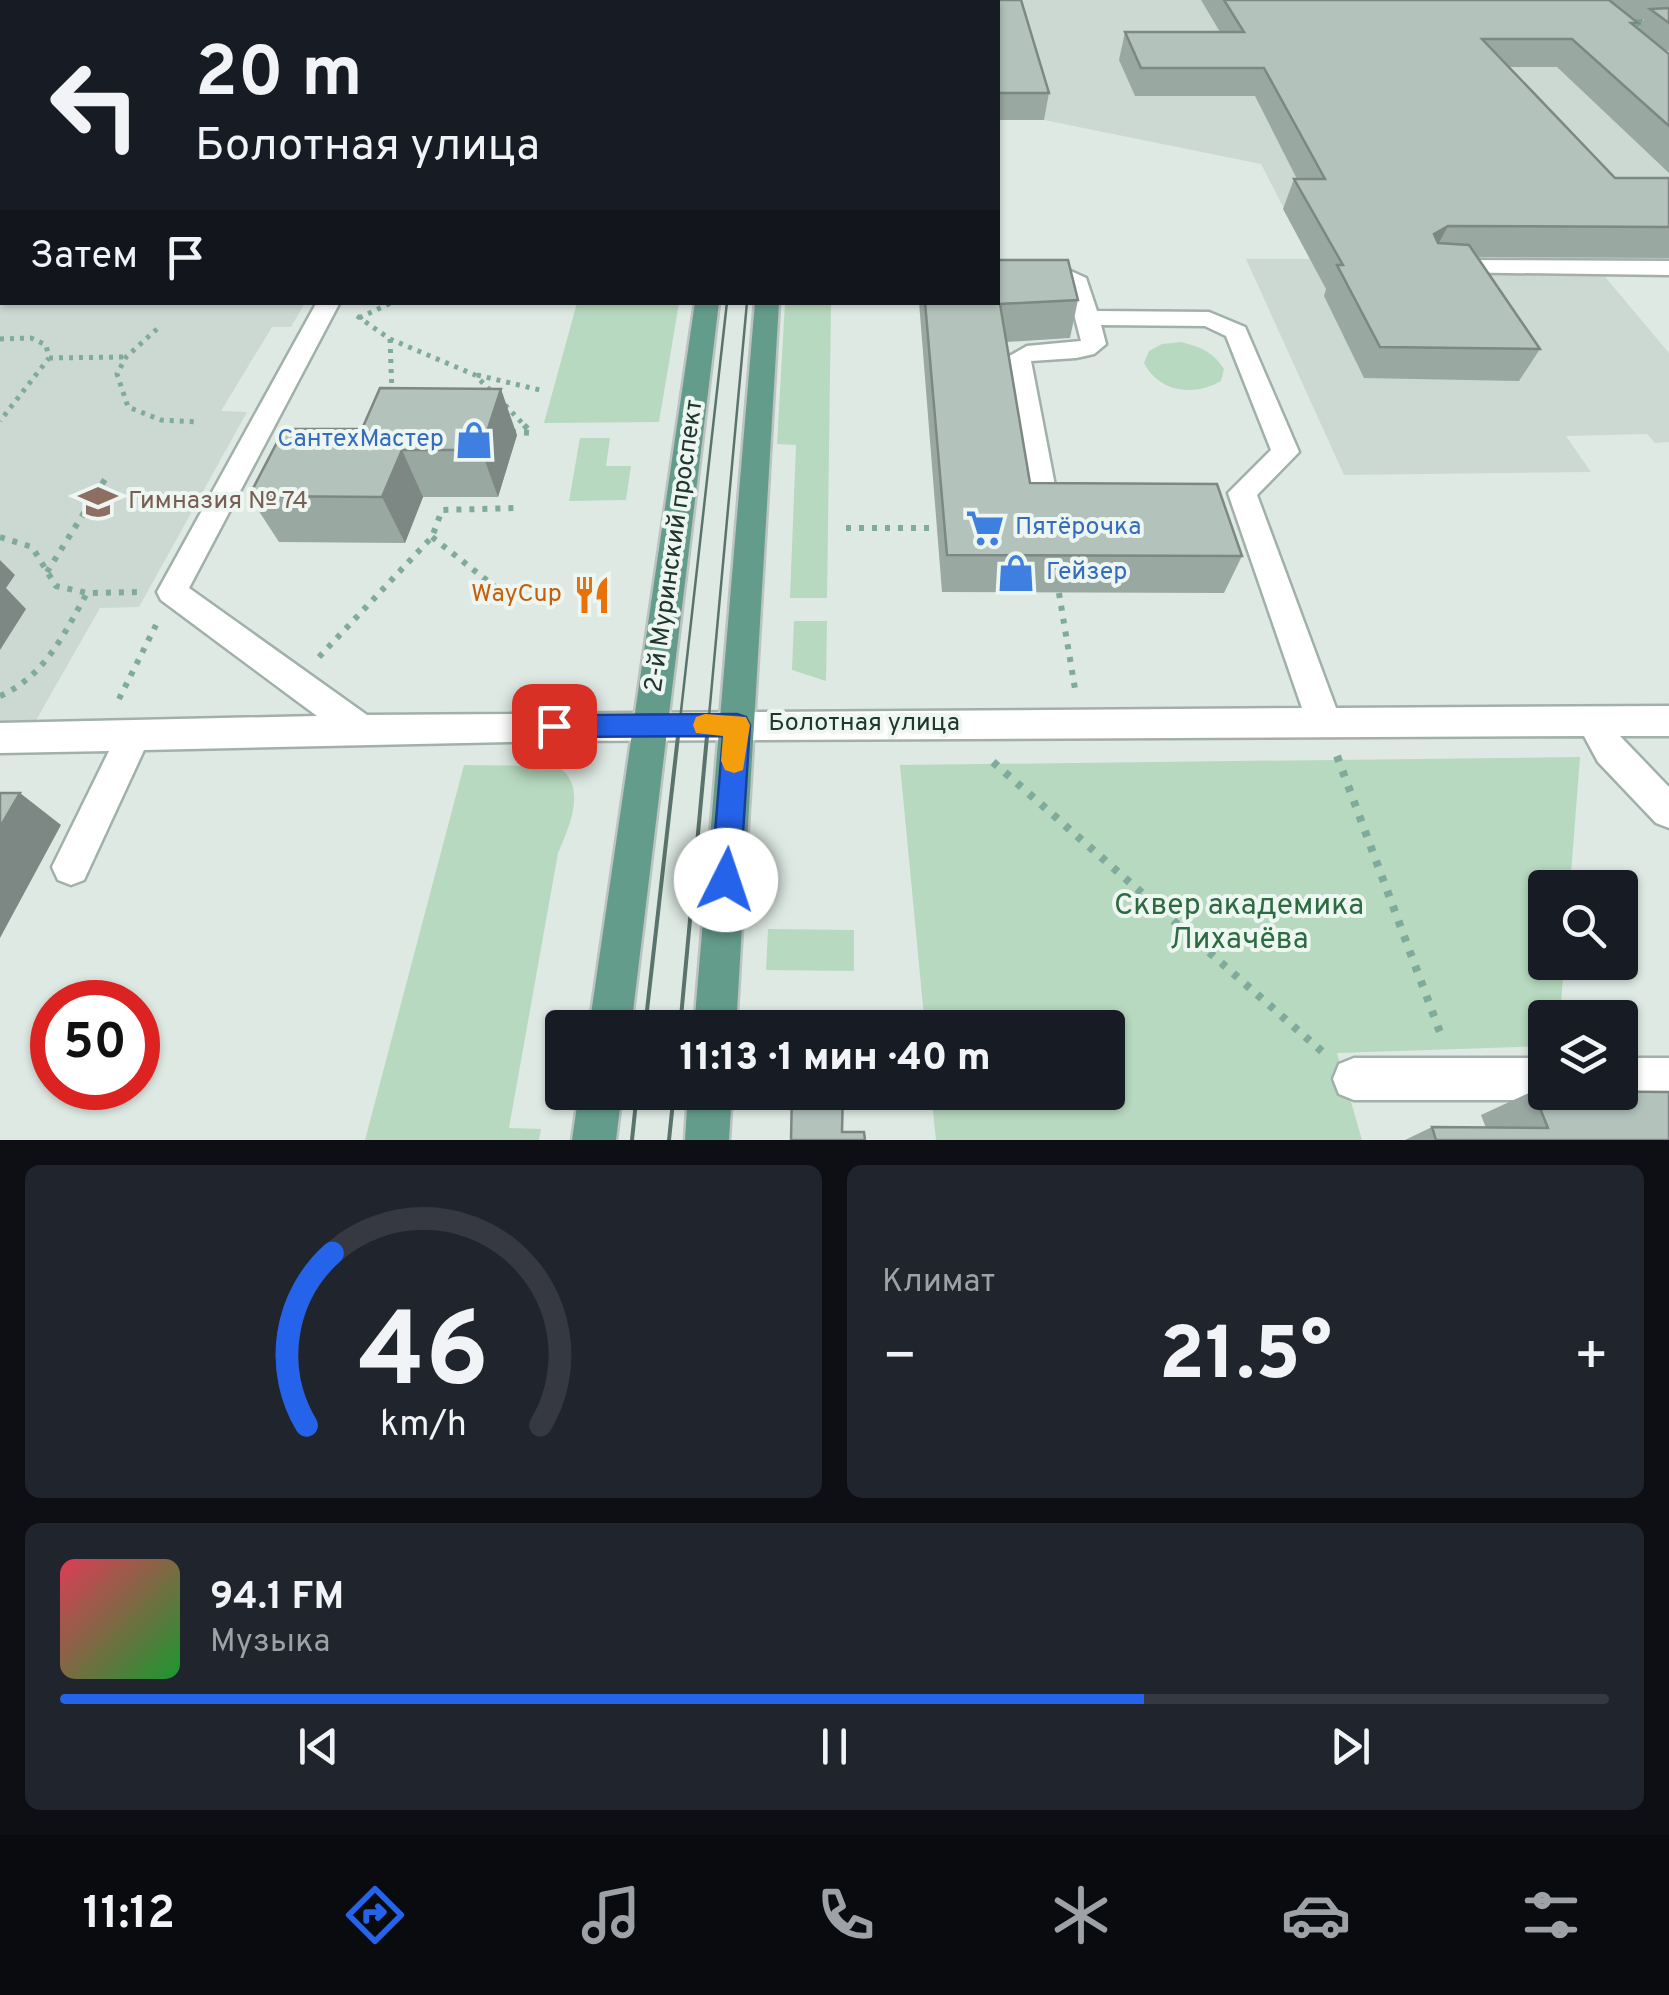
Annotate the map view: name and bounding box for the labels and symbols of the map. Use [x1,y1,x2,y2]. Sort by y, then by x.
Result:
street label: 2-й Муринский проспект [639,398,711,694]
shop icon: СантехМастер [453,419,495,461]
place label: СантехМастер [277,424,444,456]
school or university icon: Гимназия № 74 [77,481,119,523]
place label: Гимназия № 74 [128,486,308,518]
supermarket icon: Пятёрочка [964,507,1006,549]
place label: Пятёрочка [1015,512,1142,544]
shop icon: Гейзер [995,552,1037,594]
place label: Гейзер [1046,557,1127,589]
restaurant icon: WayCup [571,574,613,616]
place label: WayCup [471,579,562,611]
pin [512,684,597,769]
street label: Болотная улица [768,708,960,740]
position arrow [674,828,778,932]
park label: Сквер академика Лихачёва [1114,888,1364,959]
speed limit sign: 50 [30,980,160,1110]

